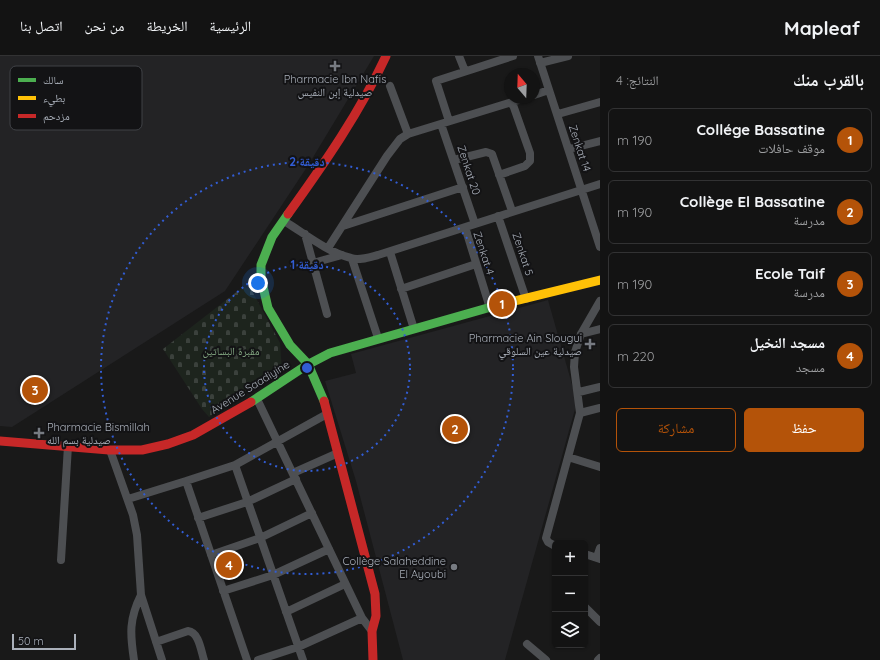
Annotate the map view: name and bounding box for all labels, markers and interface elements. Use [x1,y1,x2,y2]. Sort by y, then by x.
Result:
text: Mapleaf [784,16,860,40]
text: اتصل بنا [20,17,63,35]
text: من نحن [85,17,124,35]
text: الخريطة [146,17,188,35]
text: الرئيسية [210,17,251,35]
marker: Pharmacie Ibn Nafis صيدلية إبن النفيس [330,61,340,71]
legend [10,66,142,130]
north arrow [504,68,540,104]
text: بالقرب منك [793,69,864,90]
place label: Pharmacie Ibn Nafis صيدلية إبن النفيس [284,72,386,100]
text: النتائج: 4 [616,72,659,88]
text: سالك [43,73,63,87]
text: بطيء [43,91,65,107]
text: مزدحم [43,109,70,124]
text: Collége Bassatine [696,120,825,139]
street label: Zenkat 14 [566,123,594,173]
text: 190 m [617,132,652,148]
text: 1 [847,132,853,148]
text: موقف حافلات [758,140,825,156]
street label: Zenkat 20 [454,143,484,197]
text: 2 دقيقة [289,154,325,169]
text: Collège El Bassatine [680,192,825,211]
text: 190 m [617,204,652,220]
text: 2 [846,204,854,220]
text: مدرسة [793,212,825,228]
street label: Zenkat 4 [470,230,498,277]
street label: Zenkat 5 [509,231,537,277]
text: 1 دقيقة [290,257,324,272]
text: Ecole Taif [755,264,825,283]
your location [248,273,268,293]
text: 190 m [617,276,652,292]
text: 3 [847,276,854,292]
text: مدرسة [793,284,825,300]
pin: 1 [489,289,515,319]
place label: Pharmacie Ain Slougui صيدلية عين السلوقي [469,331,582,360]
text: مسجد النخيل [750,333,825,352]
marker: Pharmacie Ain Slougui صيدلية عين السلوقي [585,339,595,349]
park label: مقبرة البساتين [203,344,259,358]
text: 220 m [617,348,655,364]
text: 4 [846,348,854,364]
street label: Avenue Saadiyine [208,357,292,417]
text: مسجد [796,359,825,375]
centre of rings [300,361,314,375]
pin: 3 [22,375,48,405]
button: مشاركة [616,408,736,452]
button: حفظ [744,408,864,452]
pin: 2 [442,414,468,444]
place label: Pharmacie Bismillah صيدلية بسم الله [47,420,150,448]
marker: Pharmacie Bismillah صيدلية بسم الله [34,428,44,438]
map controls [552,540,588,648]
button: + [552,540,588,576]
pin: 4 [216,550,242,580]
place label: Collège Salaheddine El Ayoubi [342,554,446,581]
marker: Collège Salaheddine El Ayoubi [449,562,459,572]
button: − [552,576,588,612]
button: layers [552,612,588,648]
scale bar [12,632,76,651]
text: 50 m [18,634,44,648]

